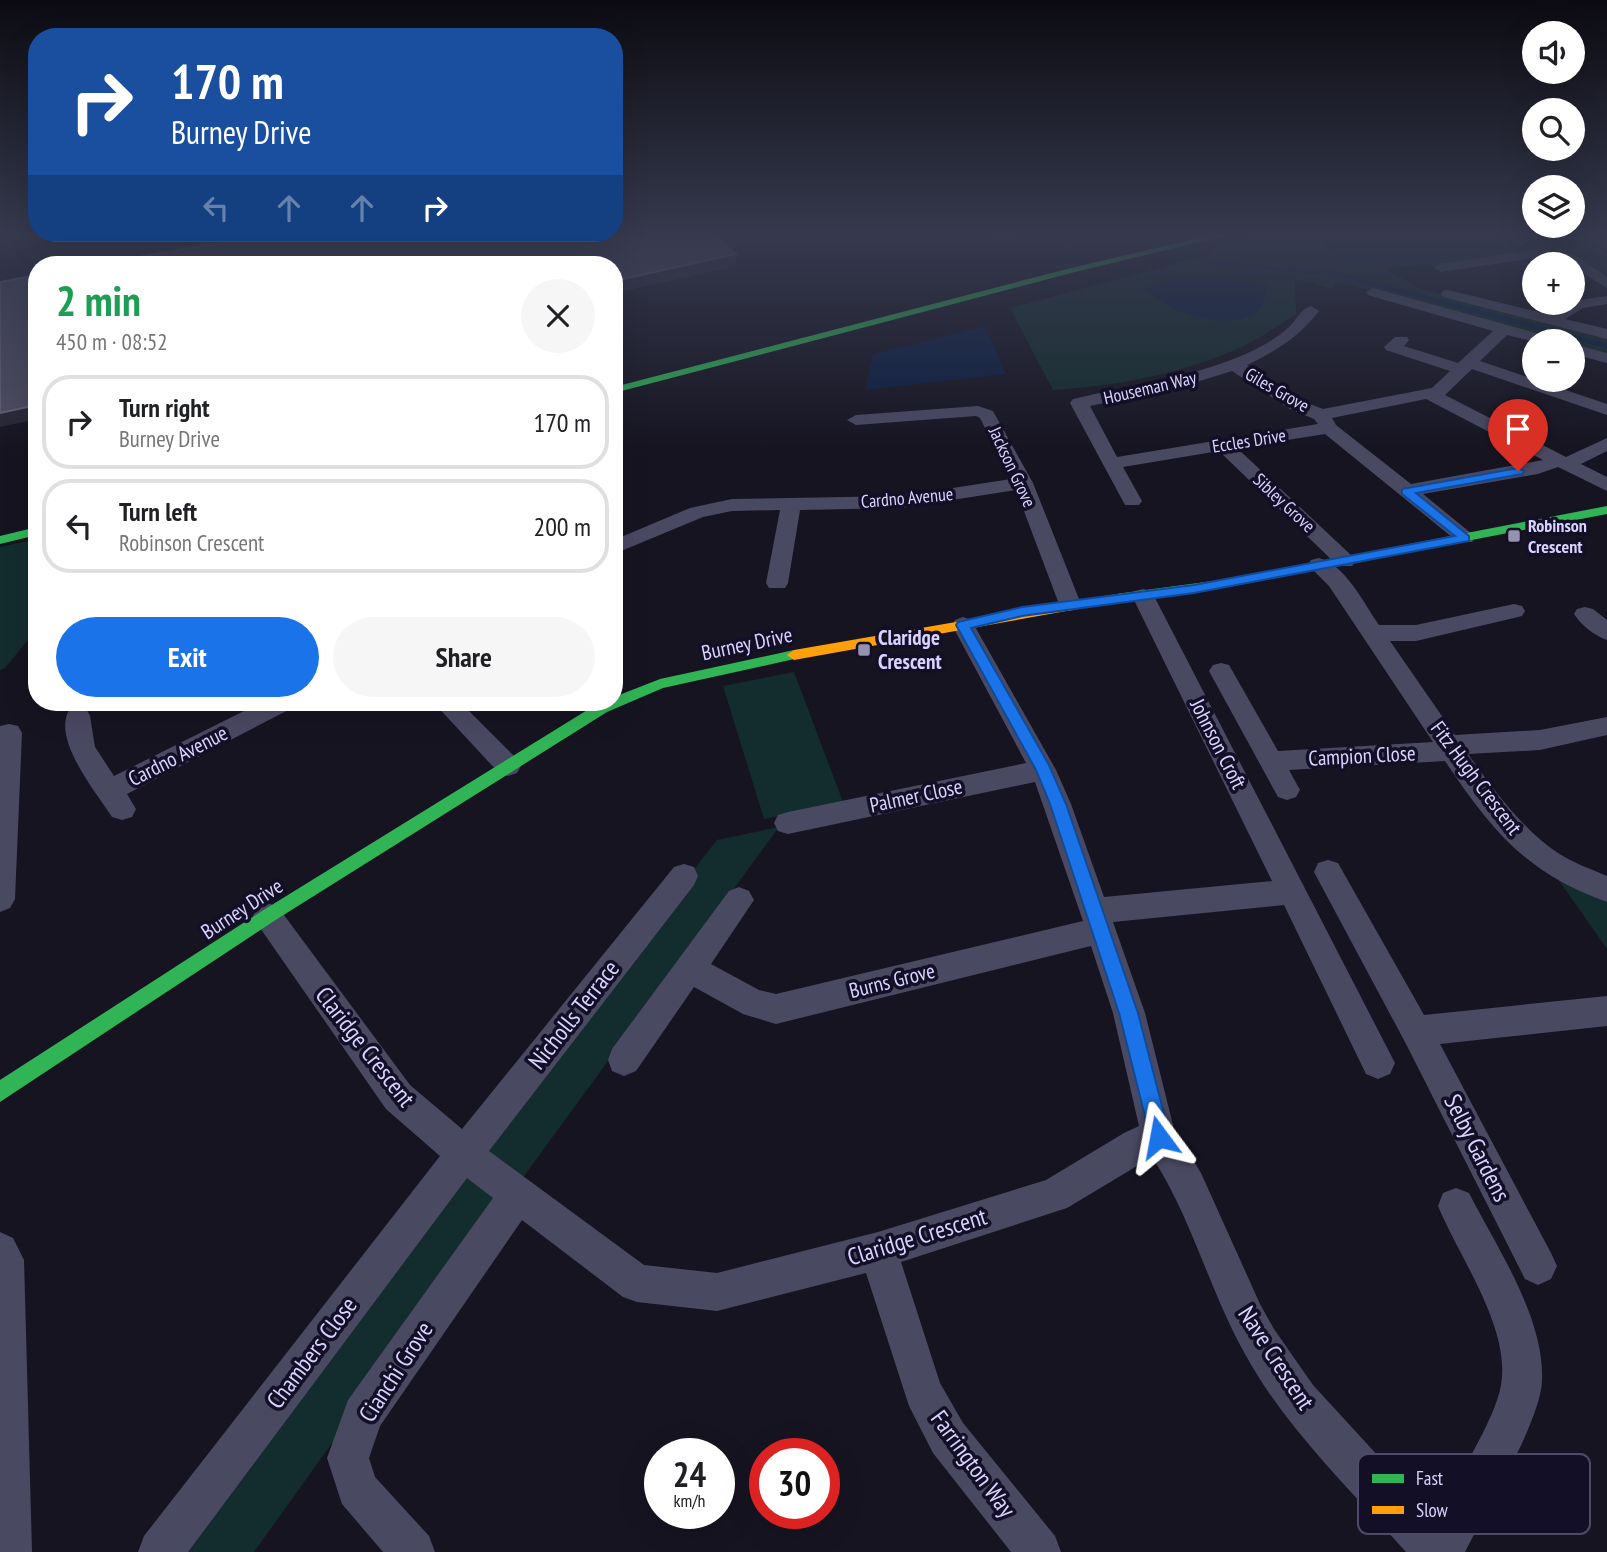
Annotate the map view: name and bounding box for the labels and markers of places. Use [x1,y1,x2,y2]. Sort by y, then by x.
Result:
pin [1488,399,1548,471]
place label: Robinson Crescent [1528,514,1587,558]
marker: Robinson Crescent [1506,528,1522,544]
place label: Claridge Crescent [878,624,942,675]
marker: Claridge Crescent [856,642,872,658]

